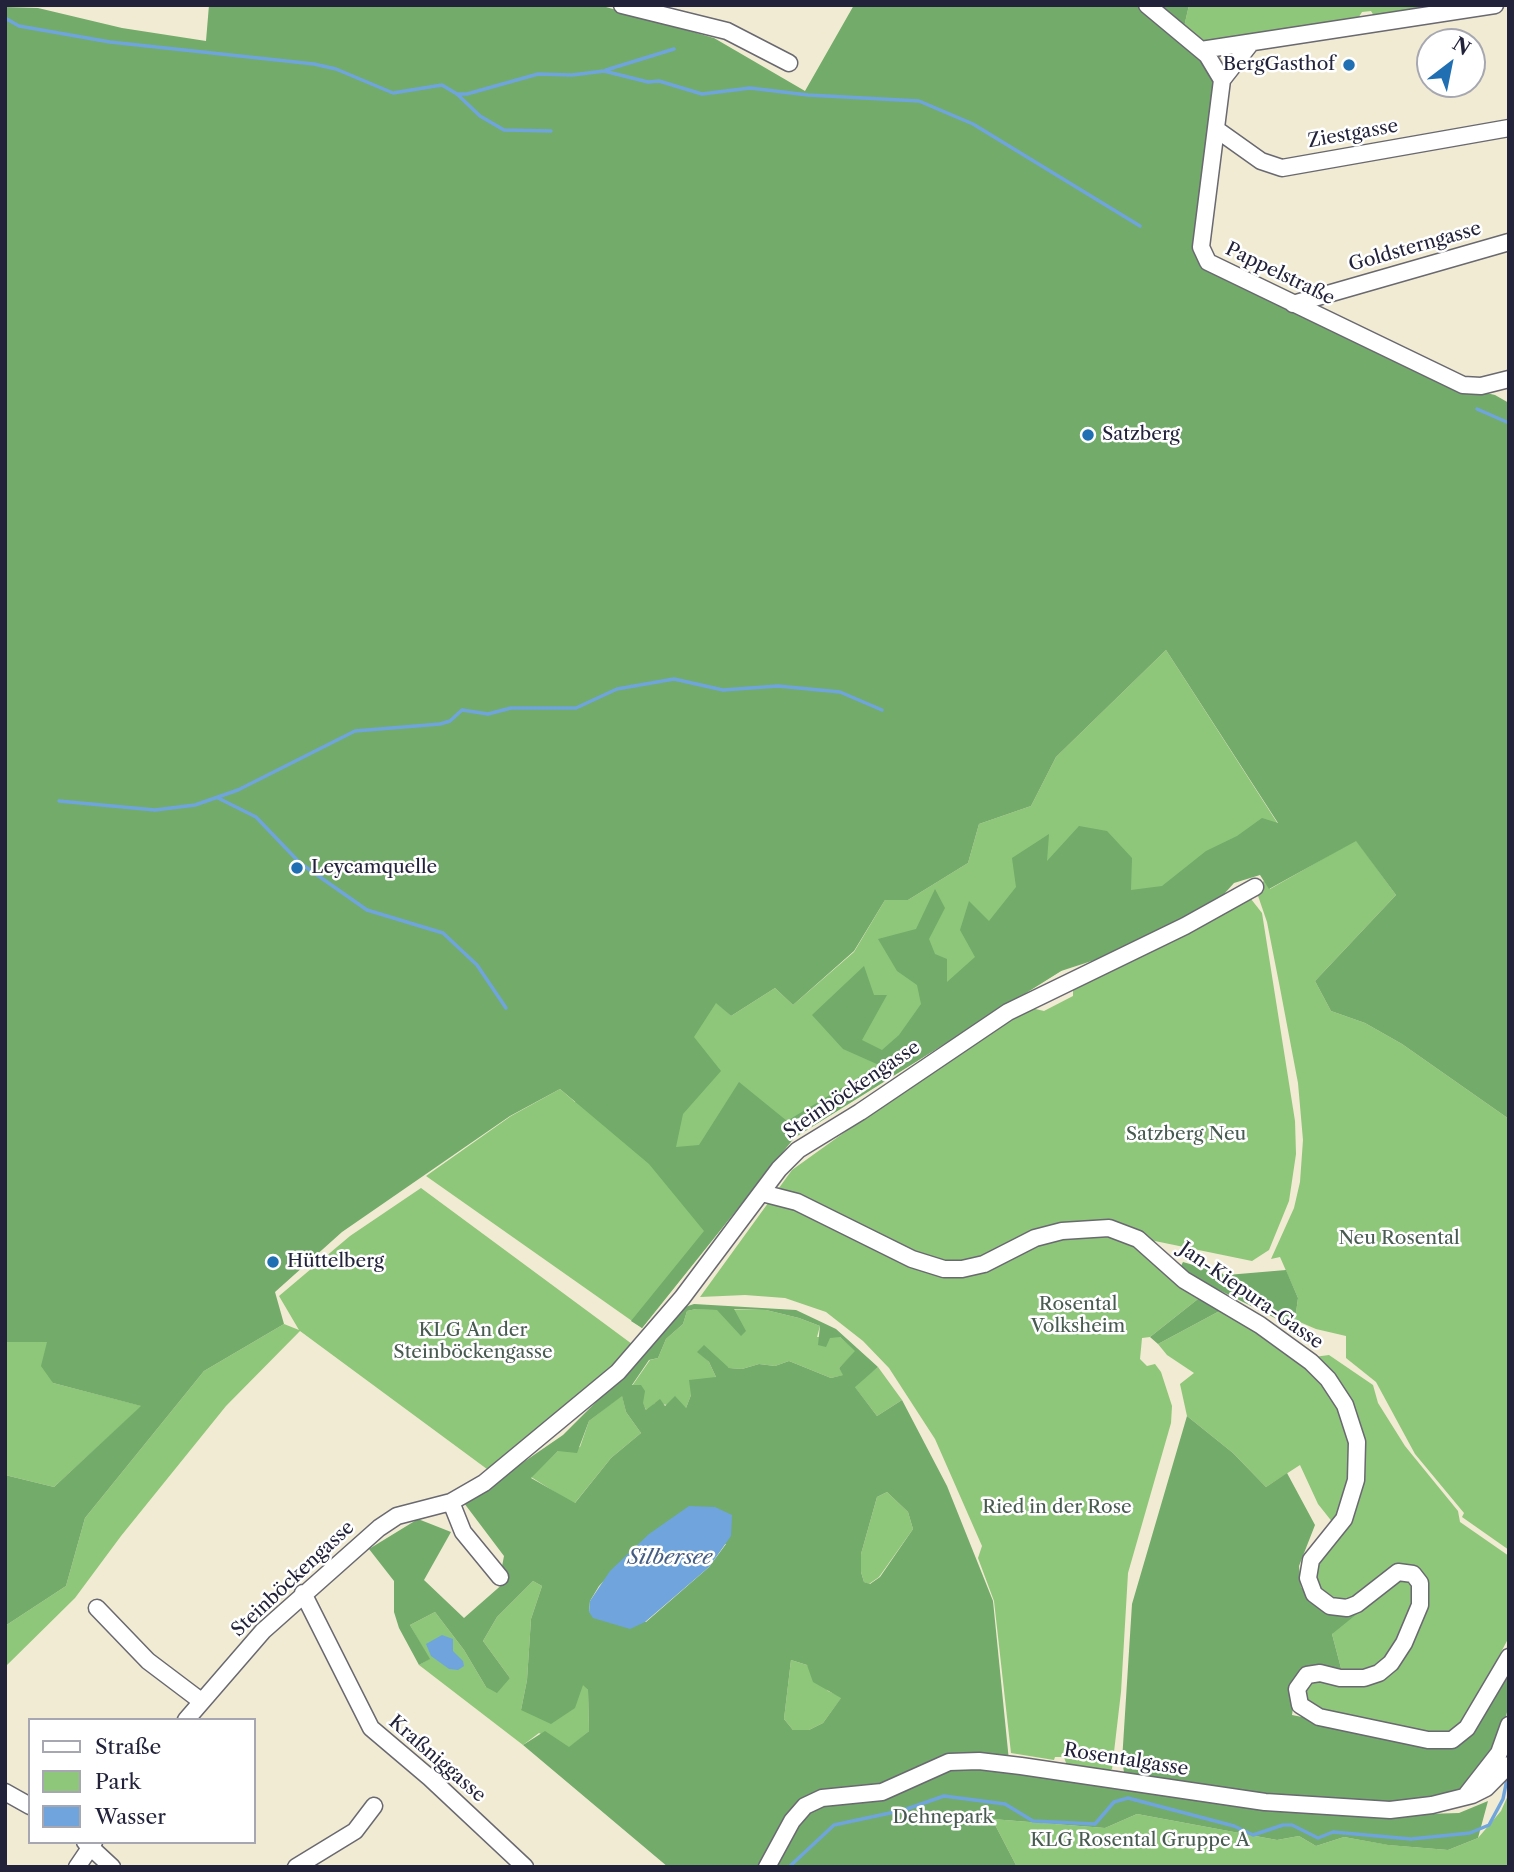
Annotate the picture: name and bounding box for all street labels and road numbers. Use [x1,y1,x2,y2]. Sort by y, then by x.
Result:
street label: Ziestgasse [1306,115,1400,153]
street label: Goldsterngasse [1346,217,1484,277]
street label: Pappelstraße [1222,238,1338,310]
street label: Steinböckengasse [780,1036,924,1144]
street label: Jan-Kiepura-Gasse [1175,1238,1327,1354]
street label: Steinböckengasse [227,1516,359,1642]
street label: Kraßniggasse [384,1711,490,1807]
street label: Rosentalgasse [1062,1739,1190,1781]

